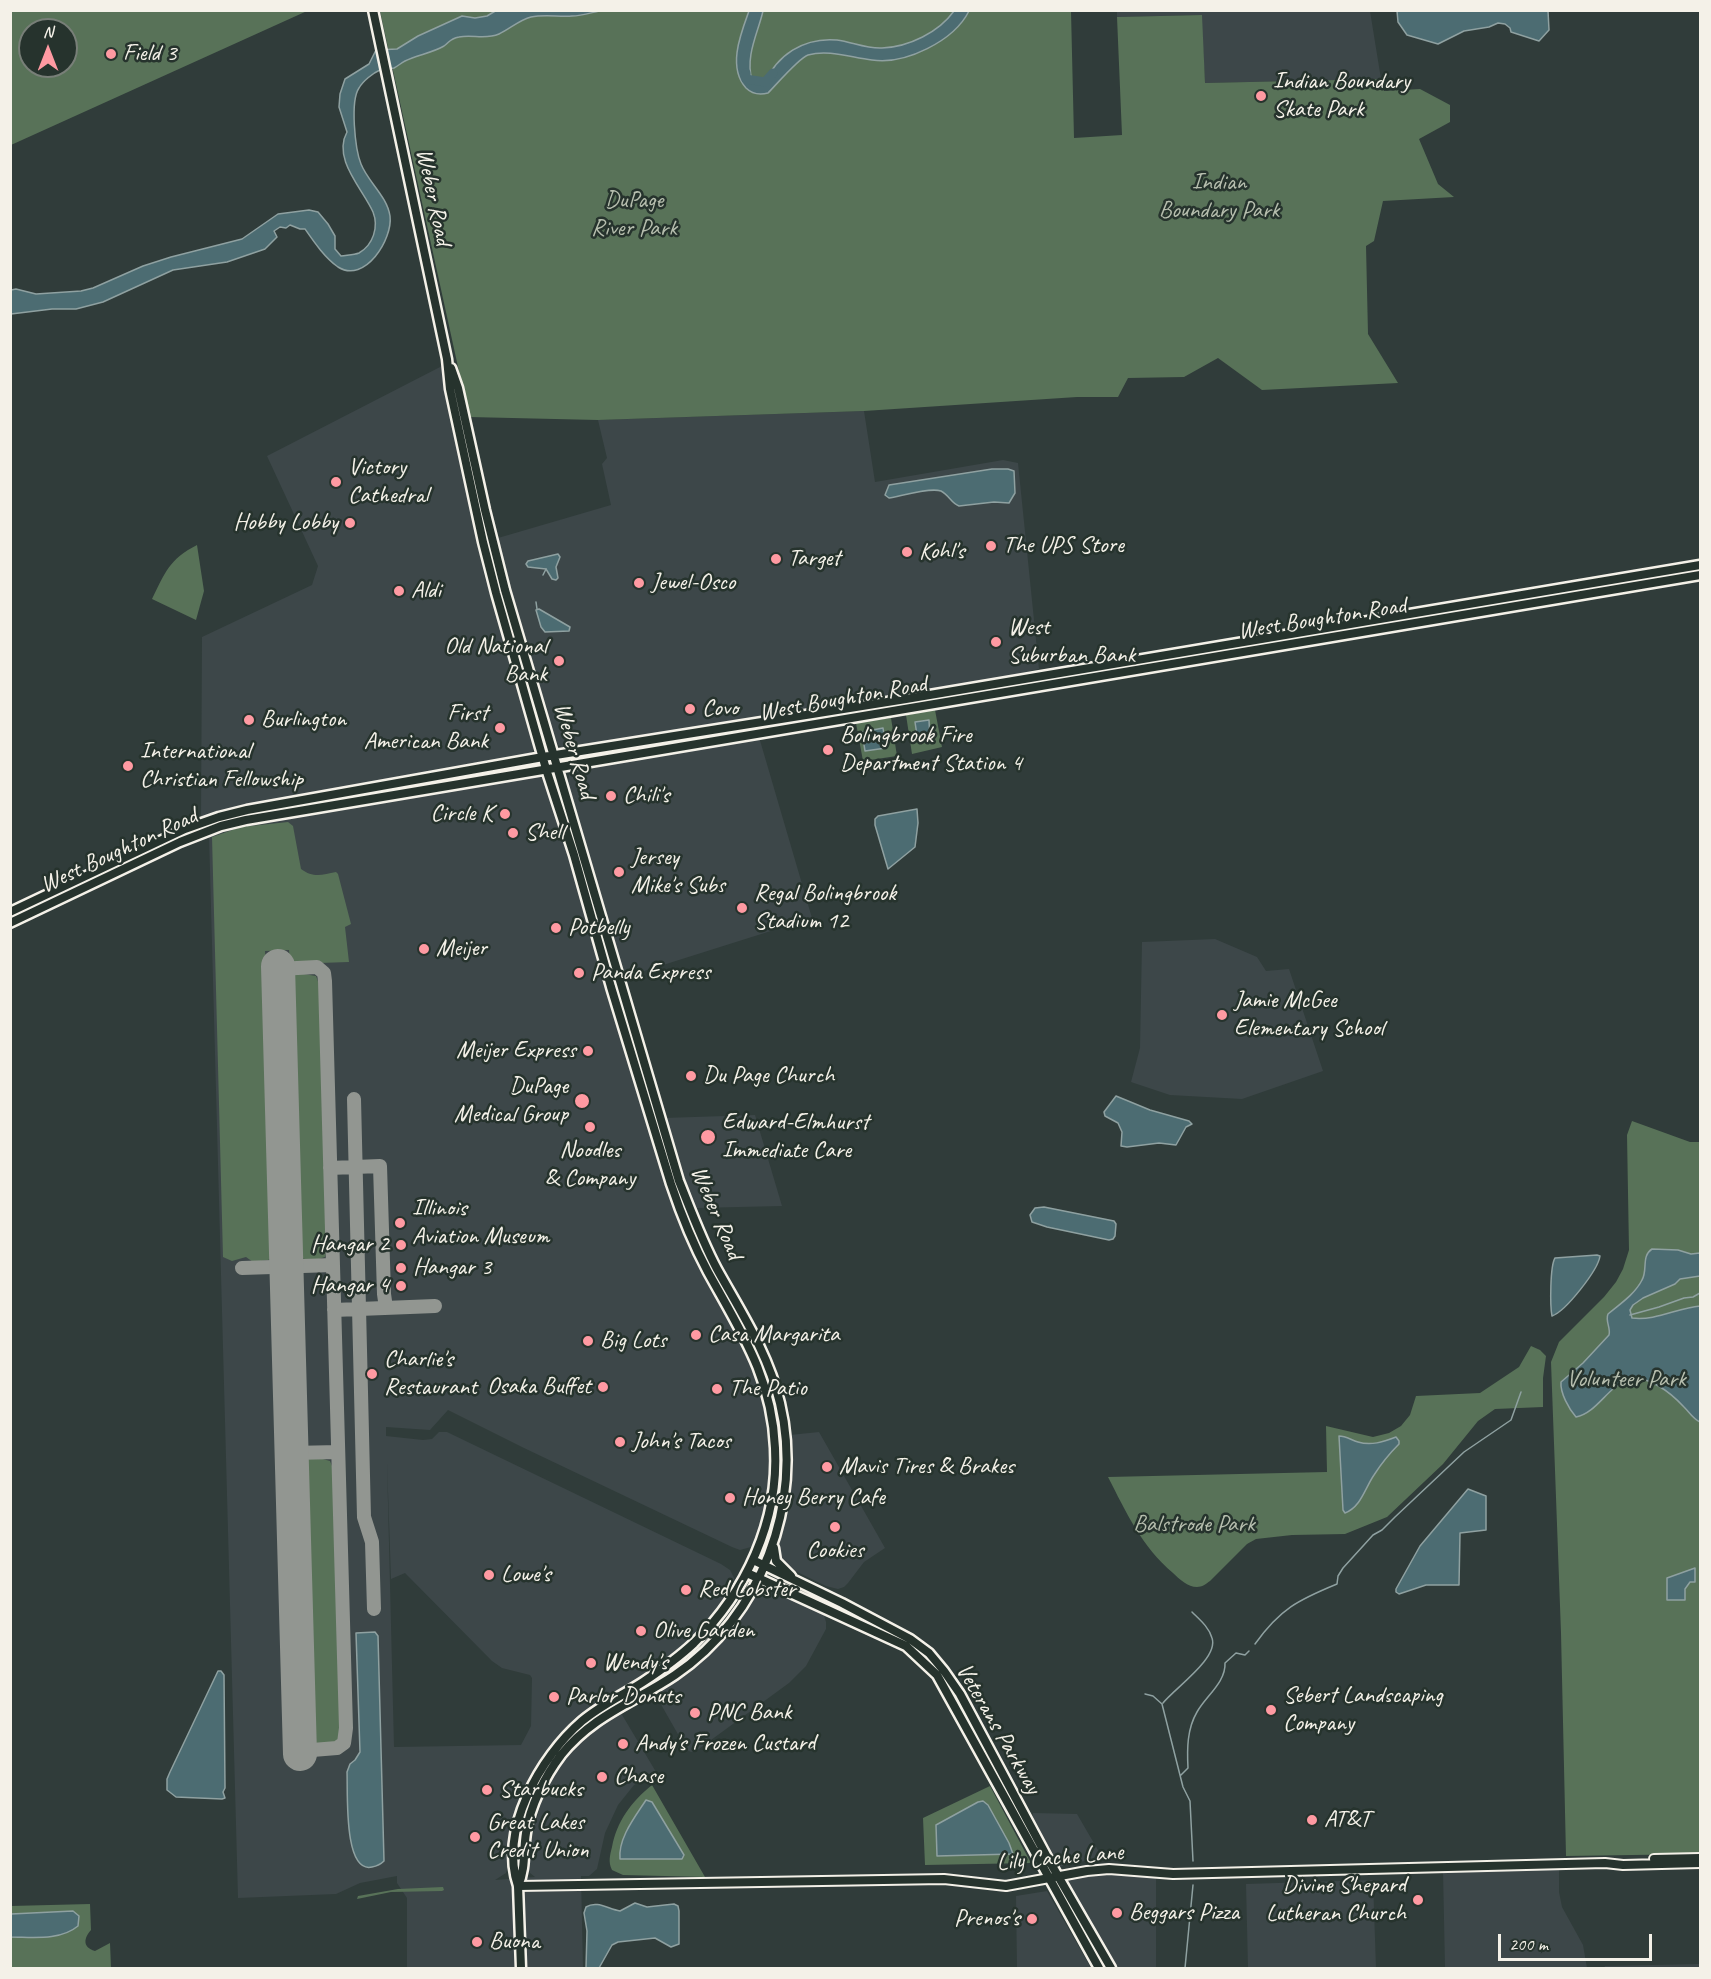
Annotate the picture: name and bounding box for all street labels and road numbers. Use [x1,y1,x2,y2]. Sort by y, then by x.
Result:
street label: Weber Road [409,146,457,248]
street label: West Boughton Road [1236,592,1408,646]
street label: West Boughton Road [757,670,929,728]
street label: Weber Road [547,700,601,802]
street label: West Boughton Road [36,802,202,900]
street label: Weber Road [684,1162,748,1264]
street label: Veterans Parkway [949,1659,1047,1799]
street label: Lily Cache Lane [995,1838,1125,1878]

